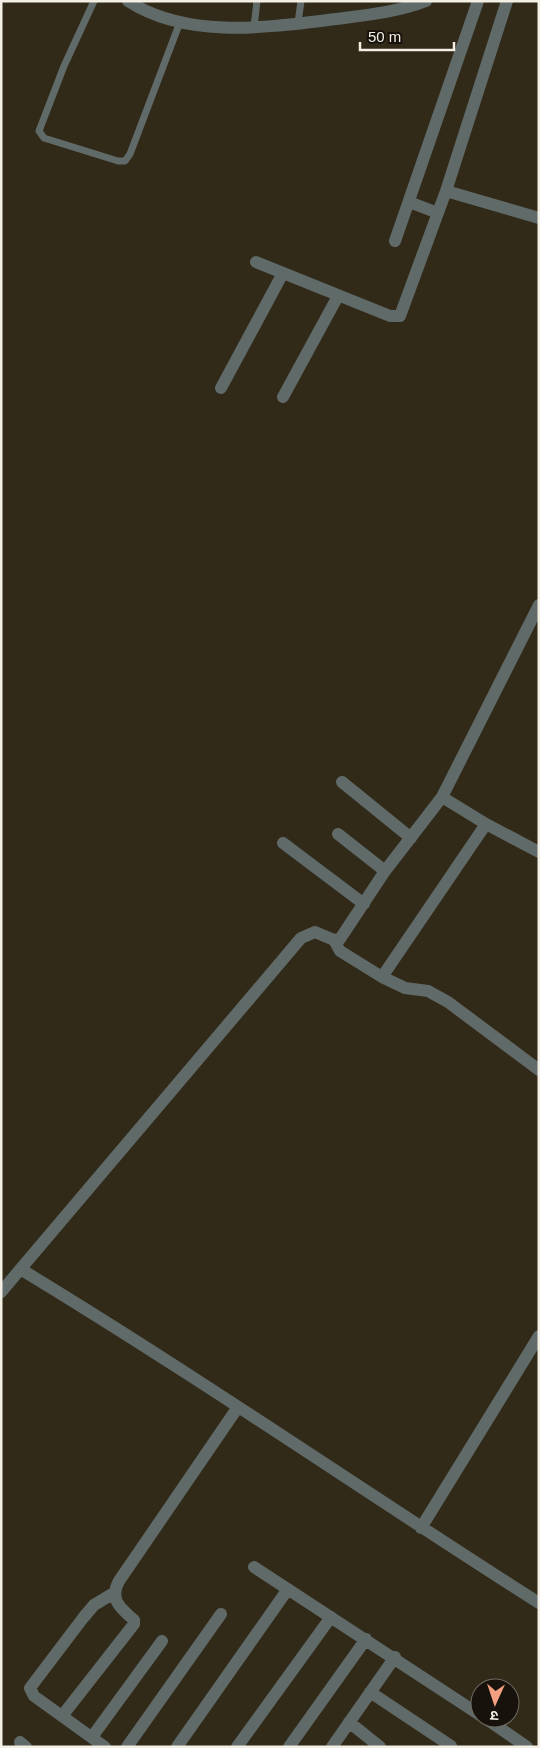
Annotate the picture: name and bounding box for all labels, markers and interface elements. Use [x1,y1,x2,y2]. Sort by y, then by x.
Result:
scale bar [360,20,454,52]
text: 50 m [368,28,401,45]
north arrow [470,1678,520,1728]
text: उ [489,1708,499,1724]

